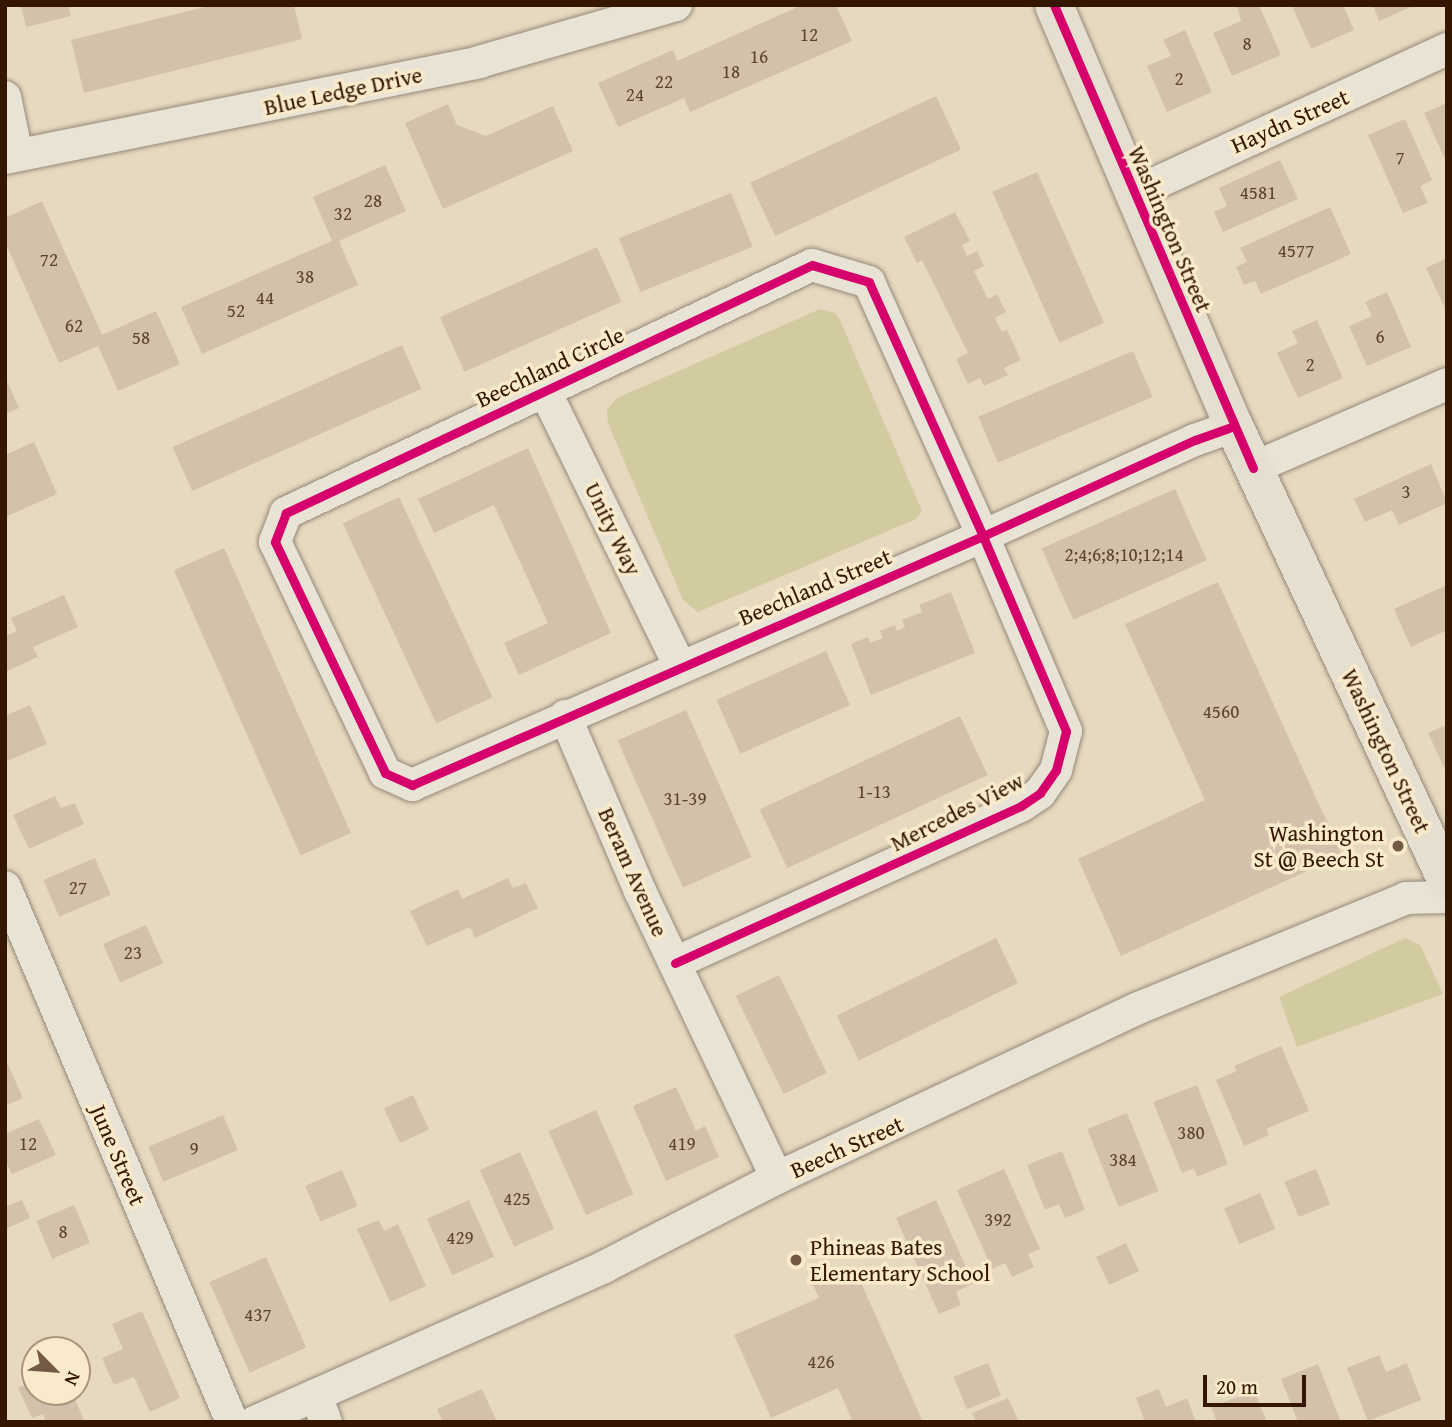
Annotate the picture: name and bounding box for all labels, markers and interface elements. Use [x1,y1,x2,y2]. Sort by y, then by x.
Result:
house number: 12 [800,24,818,46]
house number: 8 [1242,33,1252,55]
house number: 16 [750,46,768,68]
street label: Blue Ledge Drive [261,61,425,121]
house number: 18 [722,61,740,83]
house number: 2 [1174,68,1184,90]
house number: 22 [655,71,673,93]
street label: Haydn Street [1227,83,1353,159]
house number: 24 [626,84,644,106]
street label: Washington Street [1122,141,1218,317]
house number: 7 [1395,147,1405,169]
house number: 4581 [1240,182,1276,204]
house number: 28 [364,190,382,212]
house number: 32 [334,203,352,225]
house number: 4577 [1278,240,1314,262]
house number: 72 [40,249,58,271]
house number: 38 [296,266,314,288]
house number: 44 [256,287,274,309]
house number: 52 [227,300,245,322]
house number: 62 [65,315,83,337]
street label: Beechland Circle [472,321,628,413]
house number: 6 [1375,326,1385,348]
house number: 58 [132,327,150,349]
house number: 2 [1305,354,1315,376]
street label: Unity Way [579,478,647,580]
house number: 3 [1401,481,1411,503]
street label: Beechland Street [735,542,895,632]
house number: 2;4;6;8;10;12;14 [1064,544,1184,566]
street label: Washington Street [1336,664,1436,838]
house number: 4560 [1203,701,1239,723]
street label: Mercedes View [886,767,1028,857]
house number: 1-13 [857,781,891,803]
house number: 31-39 [663,788,707,810]
street label: Beram Avenue [592,803,674,941]
place label: Washington St @ Beech St [1254,819,1384,873]
marker: Washington St @ Beech St [1390,838,1406,854]
house number: 27 [69,877,87,899]
house number: 23 [124,942,142,964]
street label: June Street [84,1101,152,1209]
street label: Beech Street [786,1110,908,1184]
house number: 380 [1177,1122,1205,1144]
house number: 12 [19,1133,37,1155]
house number: 419 [668,1133,696,1155]
house number: 9 [189,1138,199,1160]
house number: 384 [1109,1149,1137,1171]
house number: 425 [503,1188,531,1210]
house number: 392 [984,1209,1012,1231]
house number: 8 [58,1221,68,1243]
house number: 429 [446,1227,474,1249]
place label: Phineas Bates Elementary School [810,1233,990,1287]
marker: Phineas Bates Elementary School [788,1252,804,1268]
house number: 437 [244,1304,272,1326]
north arrow [21,1336,91,1406]
house number: 426 [807,1351,835,1373]
scale bar [1207,1360,1310,1404]
text: N [58,1367,89,1391]
text: 20 m [1216,1371,1258,1402]

